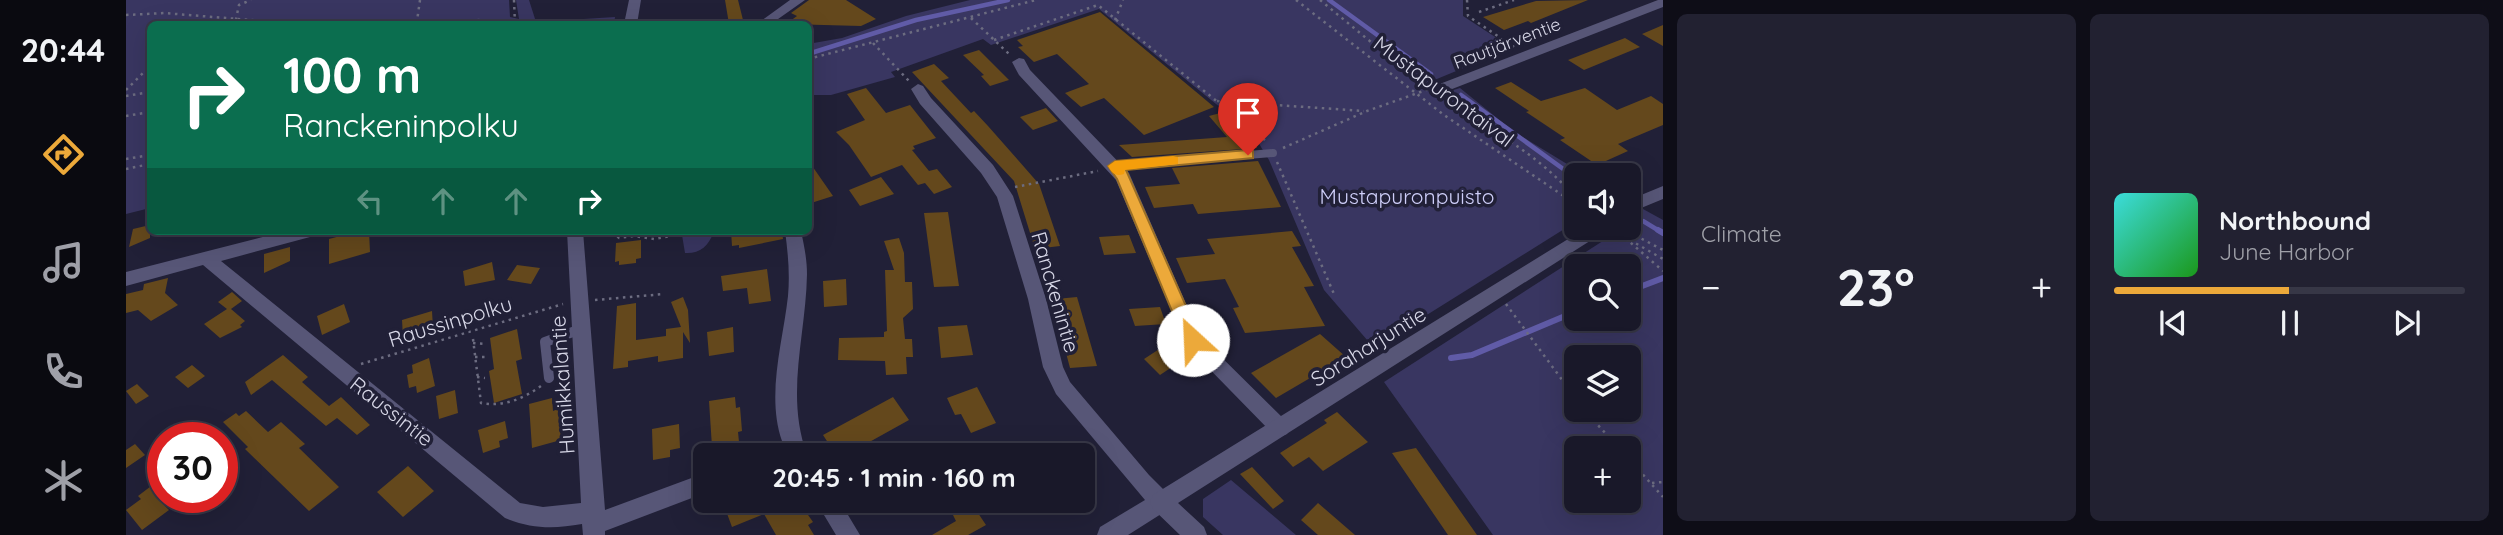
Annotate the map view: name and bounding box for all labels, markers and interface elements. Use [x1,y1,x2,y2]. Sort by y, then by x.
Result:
street label: Rautjärventie [1450,12,1564,74]
text: 20:44 [21,30,105,70]
street label: Mustapurontaival [1369,30,1519,152]
text: 100 m [283,44,421,105]
icon: right [168,49,259,140]
pin [1218,83,1278,155]
icon: arrive [1229,94,1267,132]
text: Ranckeninpolku [283,105,519,145]
icon: directions [39,130,88,179]
map controls [1564,163,1641,513]
button: sound [1564,163,1641,240]
icon: left [351,182,389,220]
icon: ahead [424,182,462,220]
icon: ahead [497,182,535,220]
icon: right [570,182,608,220]
park label: Mustapuronpuisto [1320,183,1494,209]
text: Northbound [2219,204,2371,237]
text: Climate [1701,219,1782,248]
street label: Ranckenintie [1026,228,1086,356]
text: June Harbor [2219,237,2354,266]
icon: music [39,238,88,287]
button: search [1564,254,1641,331]
text: 23° [1837,254,1915,319]
text: − [1701,263,1721,311]
text: + [2031,263,2052,311]
street label: Raussinpolku [385,290,515,352]
street label: Soraharjuntie [1306,300,1430,392]
position arrow [1156,303,1230,377]
icon: previous [2154,304,2192,342]
icon: pause [2271,304,2309,342]
icon: next [2388,304,2426,342]
street label: Humikkalantie [544,315,580,455]
button: layers [1564,345,1641,422]
icon: phone [39,347,88,396]
street label: Raussintie [345,370,439,452]
speed limit sign: 30 [147,422,238,513]
button: + [1564,436,1641,513]
icon: climate [39,456,88,505]
text: 20:45 · 1 min · 160 m [772,461,1016,494]

